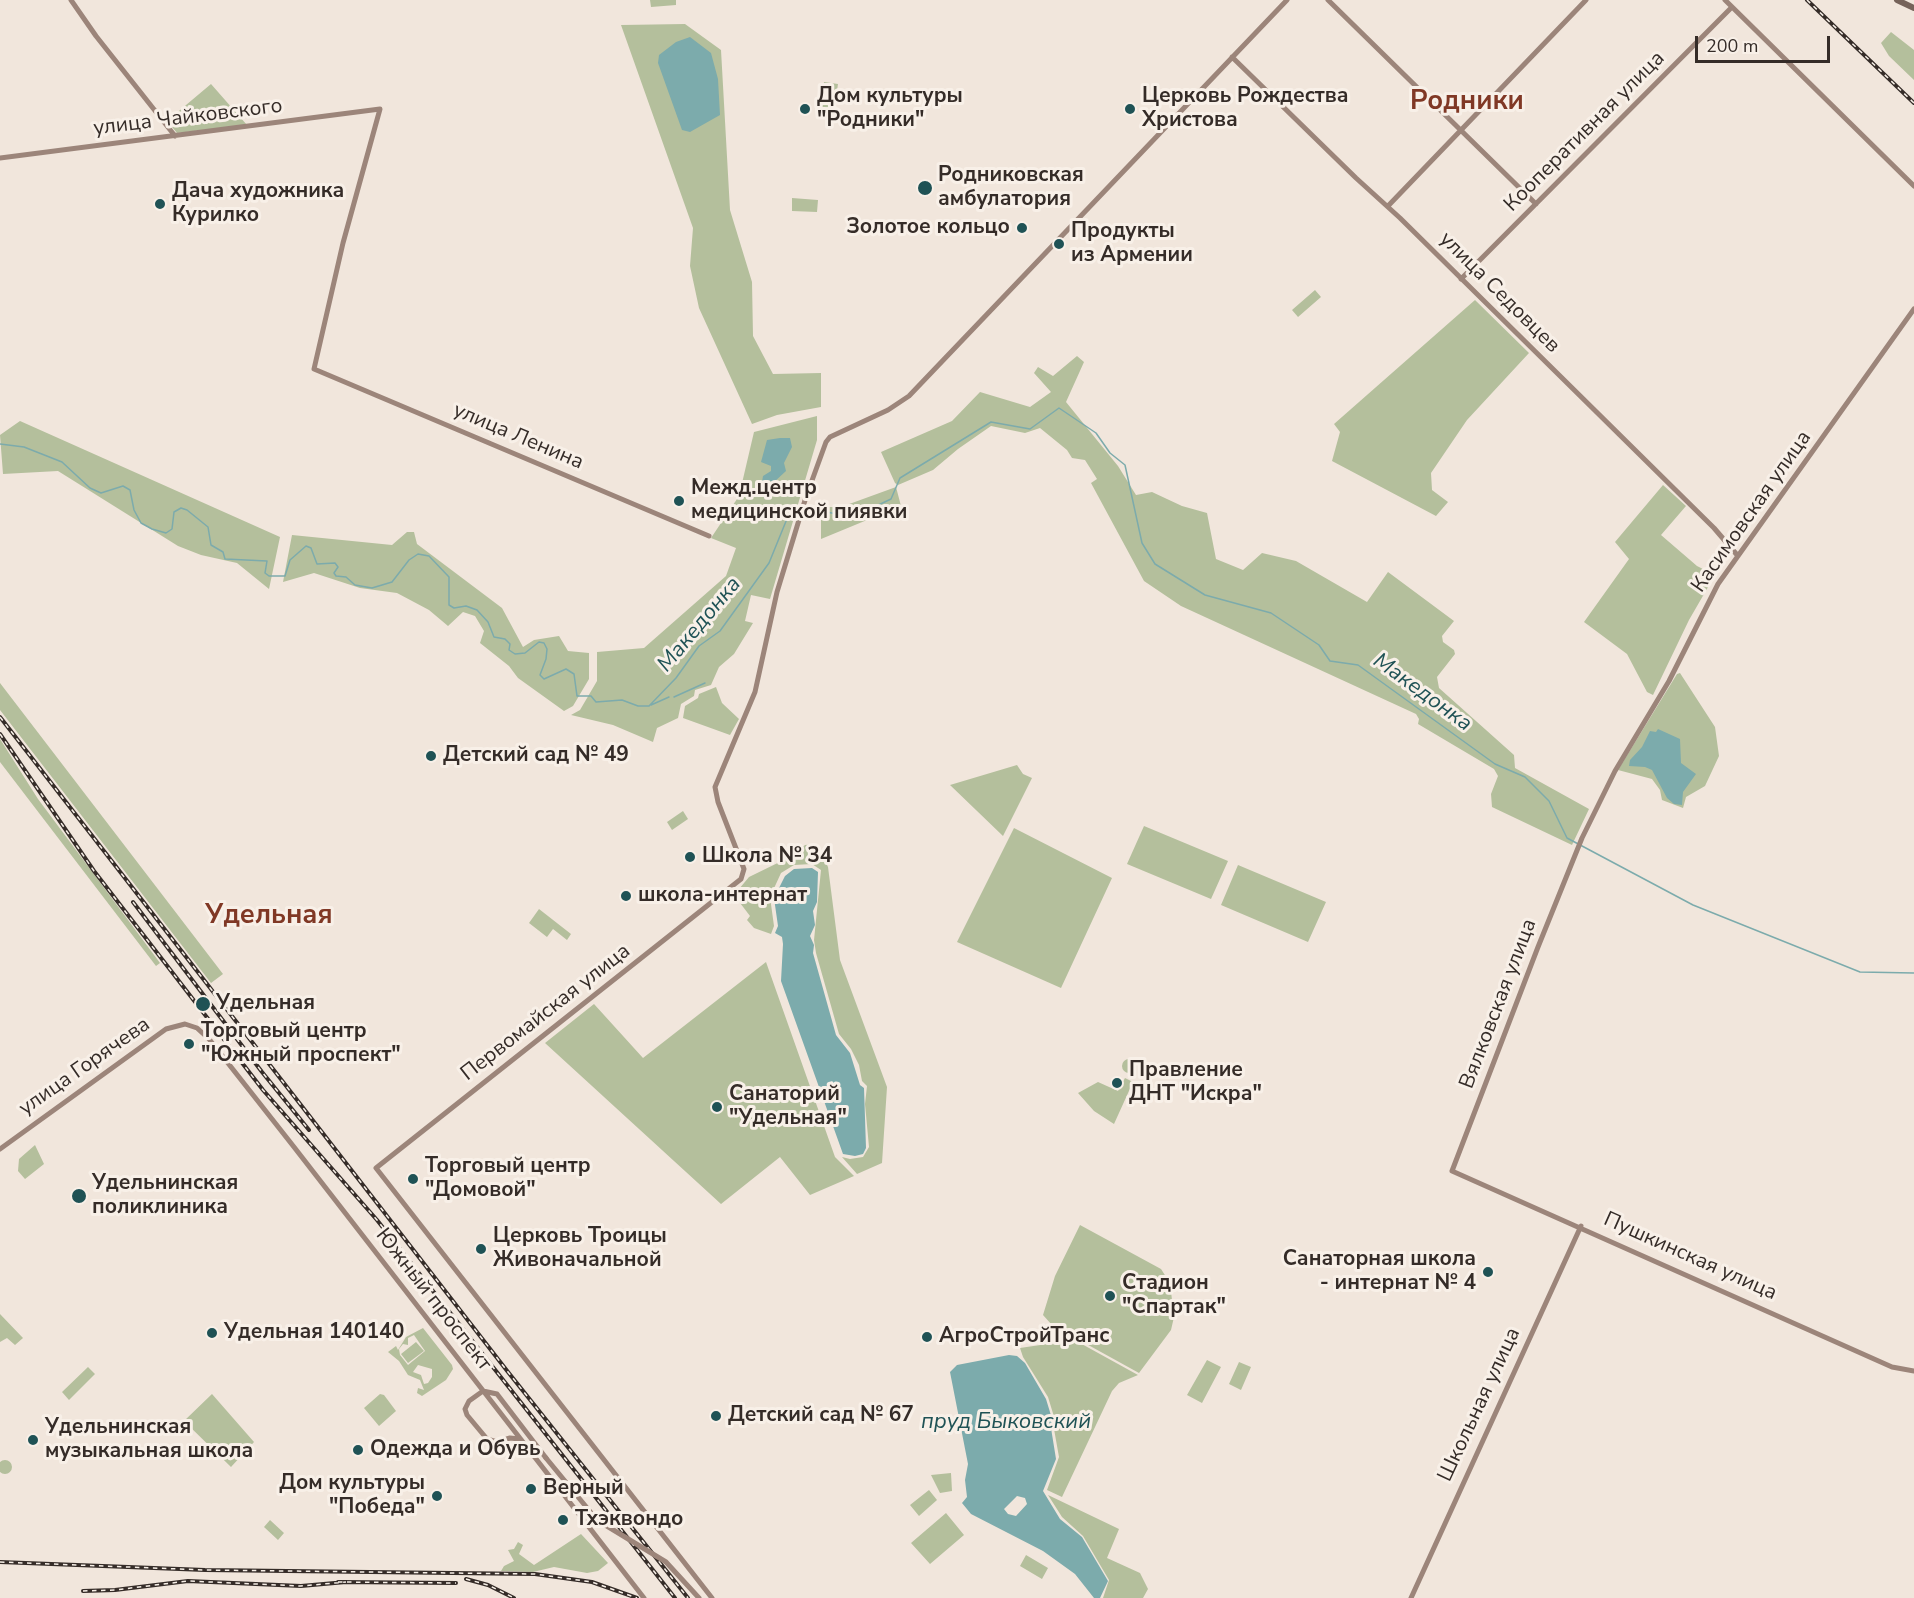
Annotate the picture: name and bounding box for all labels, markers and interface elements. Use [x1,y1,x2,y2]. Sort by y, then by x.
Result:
scale bar [1698,24,1833,62]
text: 200 m [1706,34,1758,58]
street label: Кооперативная улица [1500,47,1670,217]
place label: Дом культуры "Родники" [817,84,963,134]
place label: Церковь Рождества Христова [1142,84,1349,134]
district label: Родники [1410,86,1524,118]
street label: улица Чайковского [92,94,284,142]
marker: Дом культуры "Родники" [798,102,812,116]
marker: Церковь Рождества Христова [1123,102,1137,116]
place label: Родниковская амбулатория [938,163,1084,213]
place label: Дача художника Курилко [172,179,344,229]
marker: Родниковская амбулатория [916,179,934,197]
marker: Дача художника Курилко [153,197,167,211]
place label: Золотое кольцо [846,215,1010,241]
place label: Продукты из Армении [1071,219,1193,269]
marker: Золотое кольцо [1015,221,1029,235]
street label: улица Седовцев [1433,227,1565,359]
marker: Продукты из Армении [1052,237,1066,251]
street label: улица Ленина [449,398,587,476]
street label: Касимовская улица [1687,426,1817,598]
place label: Межд.центр медицинской пиявки [691,476,907,526]
marker: Межд.центр медицинской пиявки [672,494,686,508]
water label: Македонка [653,572,747,678]
water label: Македонка [1367,648,1477,738]
place label: Детский сад № 49 [443,743,629,769]
marker: Детский сад № 49 [424,749,438,763]
place label: Школа № 34 [702,844,832,870]
marker: Школа № 34 [683,850,697,864]
place label: школа-интернат [638,883,807,909]
marker: школа-интернат [619,889,633,903]
district label: Удельная [205,900,333,932]
street label: Вялковская улица [1455,916,1543,1092]
street label: Первомайская улица [456,939,636,1087]
place label: Удельная [216,991,315,1017]
marker: Удельная [194,995,212,1013]
street label: улица Горячева [15,1012,155,1122]
place label: Торговый центр "Южный проспект" [201,1019,401,1069]
marker: Торговый центр "Южный проспект" [182,1037,196,1051]
place label: Правление ДНТ "Искра" [1129,1058,1262,1108]
marker: Правление ДНТ "Искра" [1110,1076,1124,1090]
place label: Санаторий "Удельная" [729,1082,847,1132]
marker: Санаторий "Удельная" [710,1100,724,1114]
place label: Торговый центр "Домовой" [425,1154,591,1204]
place label: Удельнинская поликлиника [92,1171,238,1221]
marker: Торговый центр "Домовой" [406,1172,420,1186]
marker: Удельнинская поликлиника [70,1187,88,1205]
street label: Пушкинская улица [1600,1207,1780,1307]
street label: Южный проспект [370,1224,496,1376]
place label: Церковь Троицы Живоначальной [493,1224,667,1274]
marker: Церковь Троицы Живоначальной [474,1242,488,1256]
place label: Санаторная школа - интернат № 4 [1283,1247,1476,1297]
marker: Санаторная школа - интернат № 4 [1481,1265,1495,1279]
place label: Стадион "Спартак" [1122,1271,1226,1321]
marker: Стадион "Спартак" [1103,1289,1117,1303]
place label: Удельная 140140 [224,1320,404,1346]
place label: АгроСтройТранс [939,1324,1109,1350]
street label: Школьная улица [1433,1324,1527,1486]
marker: Удельная 140140 [205,1326,219,1340]
marker: АгроСтройТранс [920,1330,934,1344]
place label: Детский сад № 67 [728,1403,914,1429]
marker: Детский сад № 67 [709,1409,723,1423]
water label: пруд Быковский [921,1410,1091,1436]
place label: Удельнинская музыкальная школа [45,1415,253,1465]
marker: Удельнинская музыкальная школа [26,1433,40,1447]
place label: Одежда и Обувь [370,1437,541,1463]
marker: Одежда и Обувь [351,1443,365,1457]
place label: Дом культуры "Победа" [279,1471,425,1521]
place label: Верный [543,1476,624,1502]
marker: Верный [524,1482,538,1496]
marker: Дом культуры "Победа" [430,1489,444,1503]
place label: Тхэквондо [575,1507,683,1533]
marker: Тхэквондо [556,1513,570,1527]

